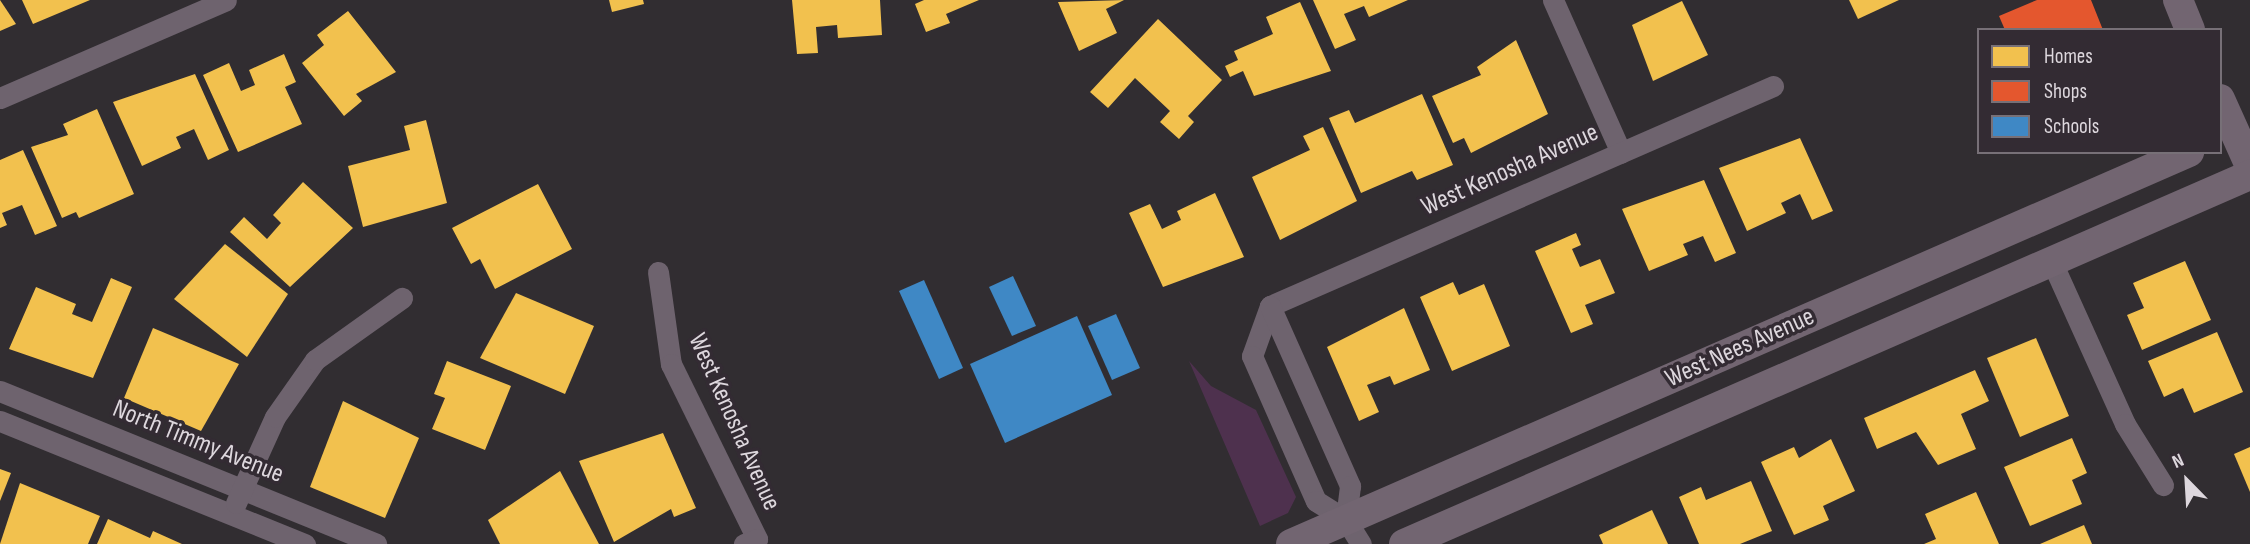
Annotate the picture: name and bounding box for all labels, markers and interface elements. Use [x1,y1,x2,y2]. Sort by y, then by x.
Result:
legend [1977,28,2222,154]
text: Homes [2044,44,2093,69]
text: Shops [2044,79,2087,104]
text: Schools [2044,114,2099,139]
street label: West Kenosha Avenue [1417,117,1603,223]
street label: West Nees Avenue [1661,301,1819,395]
street label: West Kenosha Avenue [681,329,787,515]
street label: North Timmy Avenue [108,394,288,490]
north arrow [2152,446,2222,516]
text: N [2169,449,2188,474]

